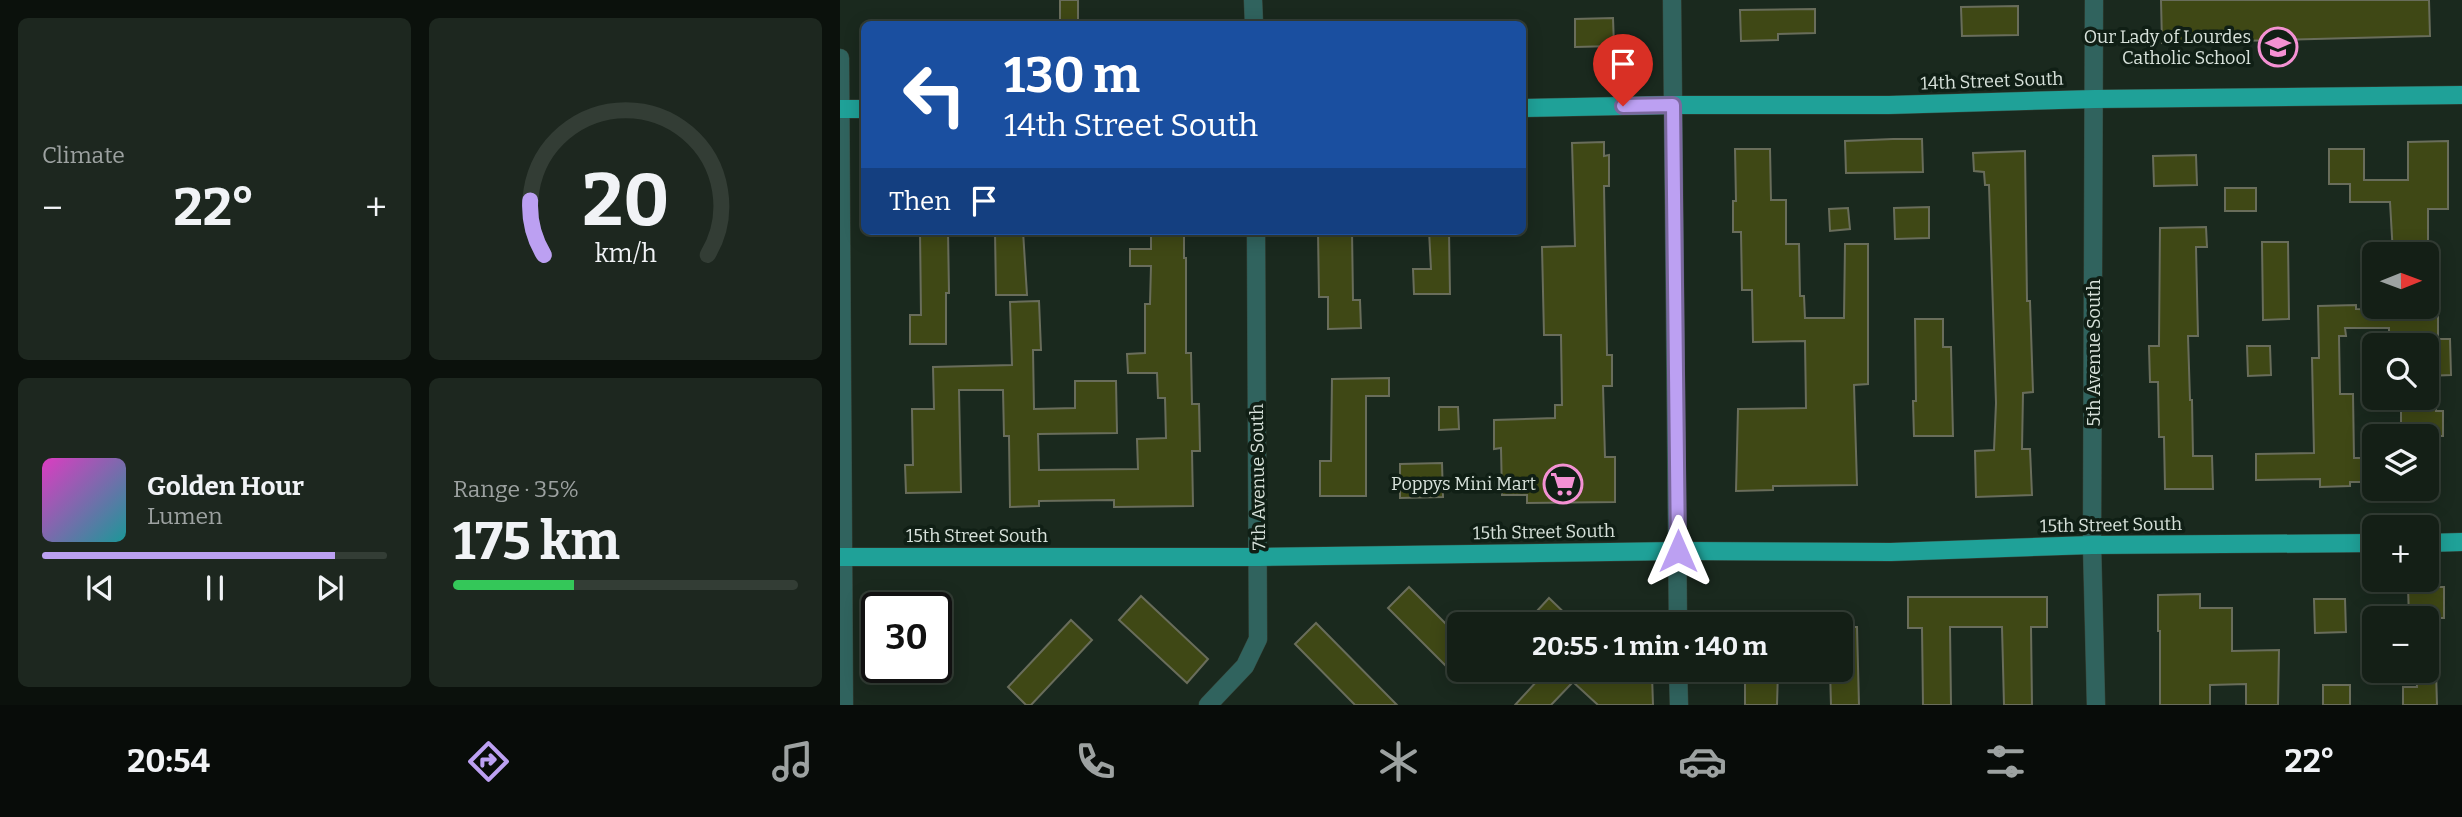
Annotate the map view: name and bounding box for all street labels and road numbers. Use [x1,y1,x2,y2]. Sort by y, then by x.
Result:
street label: 14th Street South [1920,68,2064,94]
street label: 5th Avenue South [2083,279,2105,427]
street label: 7th Avenue South [1246,403,1270,551]
street label: 15th Street South [2040,513,2182,537]
street label: 15th Street South [1473,520,1615,544]
street label: 15th Street South [906,525,1048,547]

